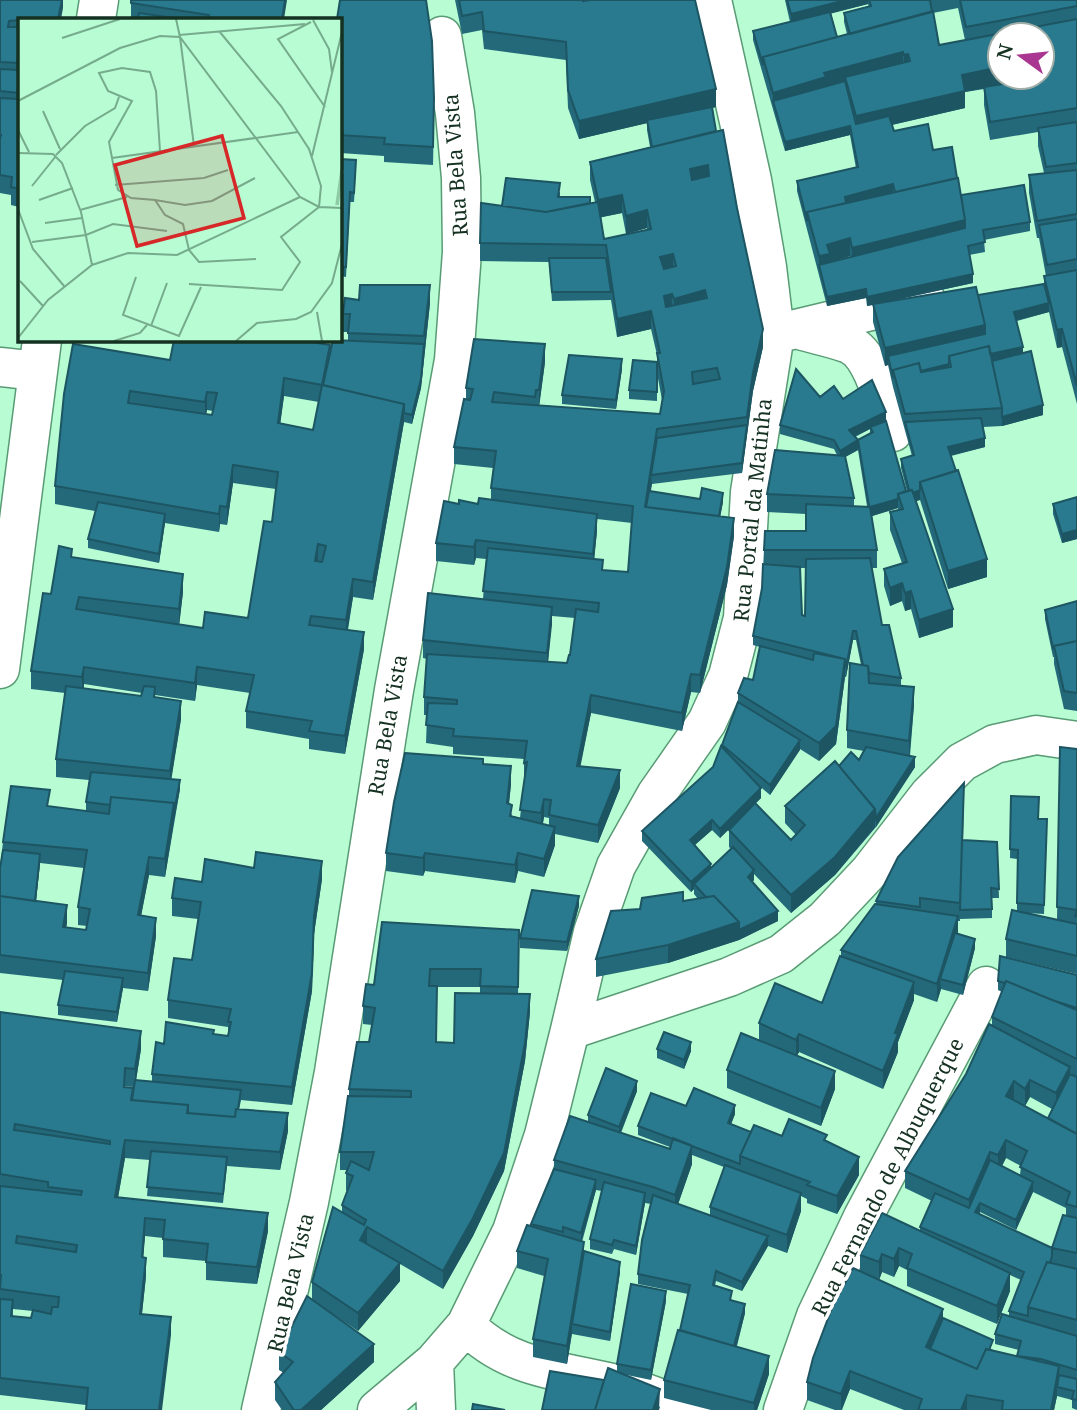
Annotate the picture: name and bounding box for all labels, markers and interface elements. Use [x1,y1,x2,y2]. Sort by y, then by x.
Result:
inset map [18,18,341,341]
north arrow [986,21,1056,91]
text: N [990,41,1019,62]
street label: Rua Bela Vista [436,93,474,237]
street label: Rua Portal da Matinha [726,397,778,623]
street label: Rua Bela Vista [361,652,413,798]
street label: Rua Fernando de Albuquerque [805,1033,970,1320]
street label: Rua Bela Vista [260,1210,320,1355]

